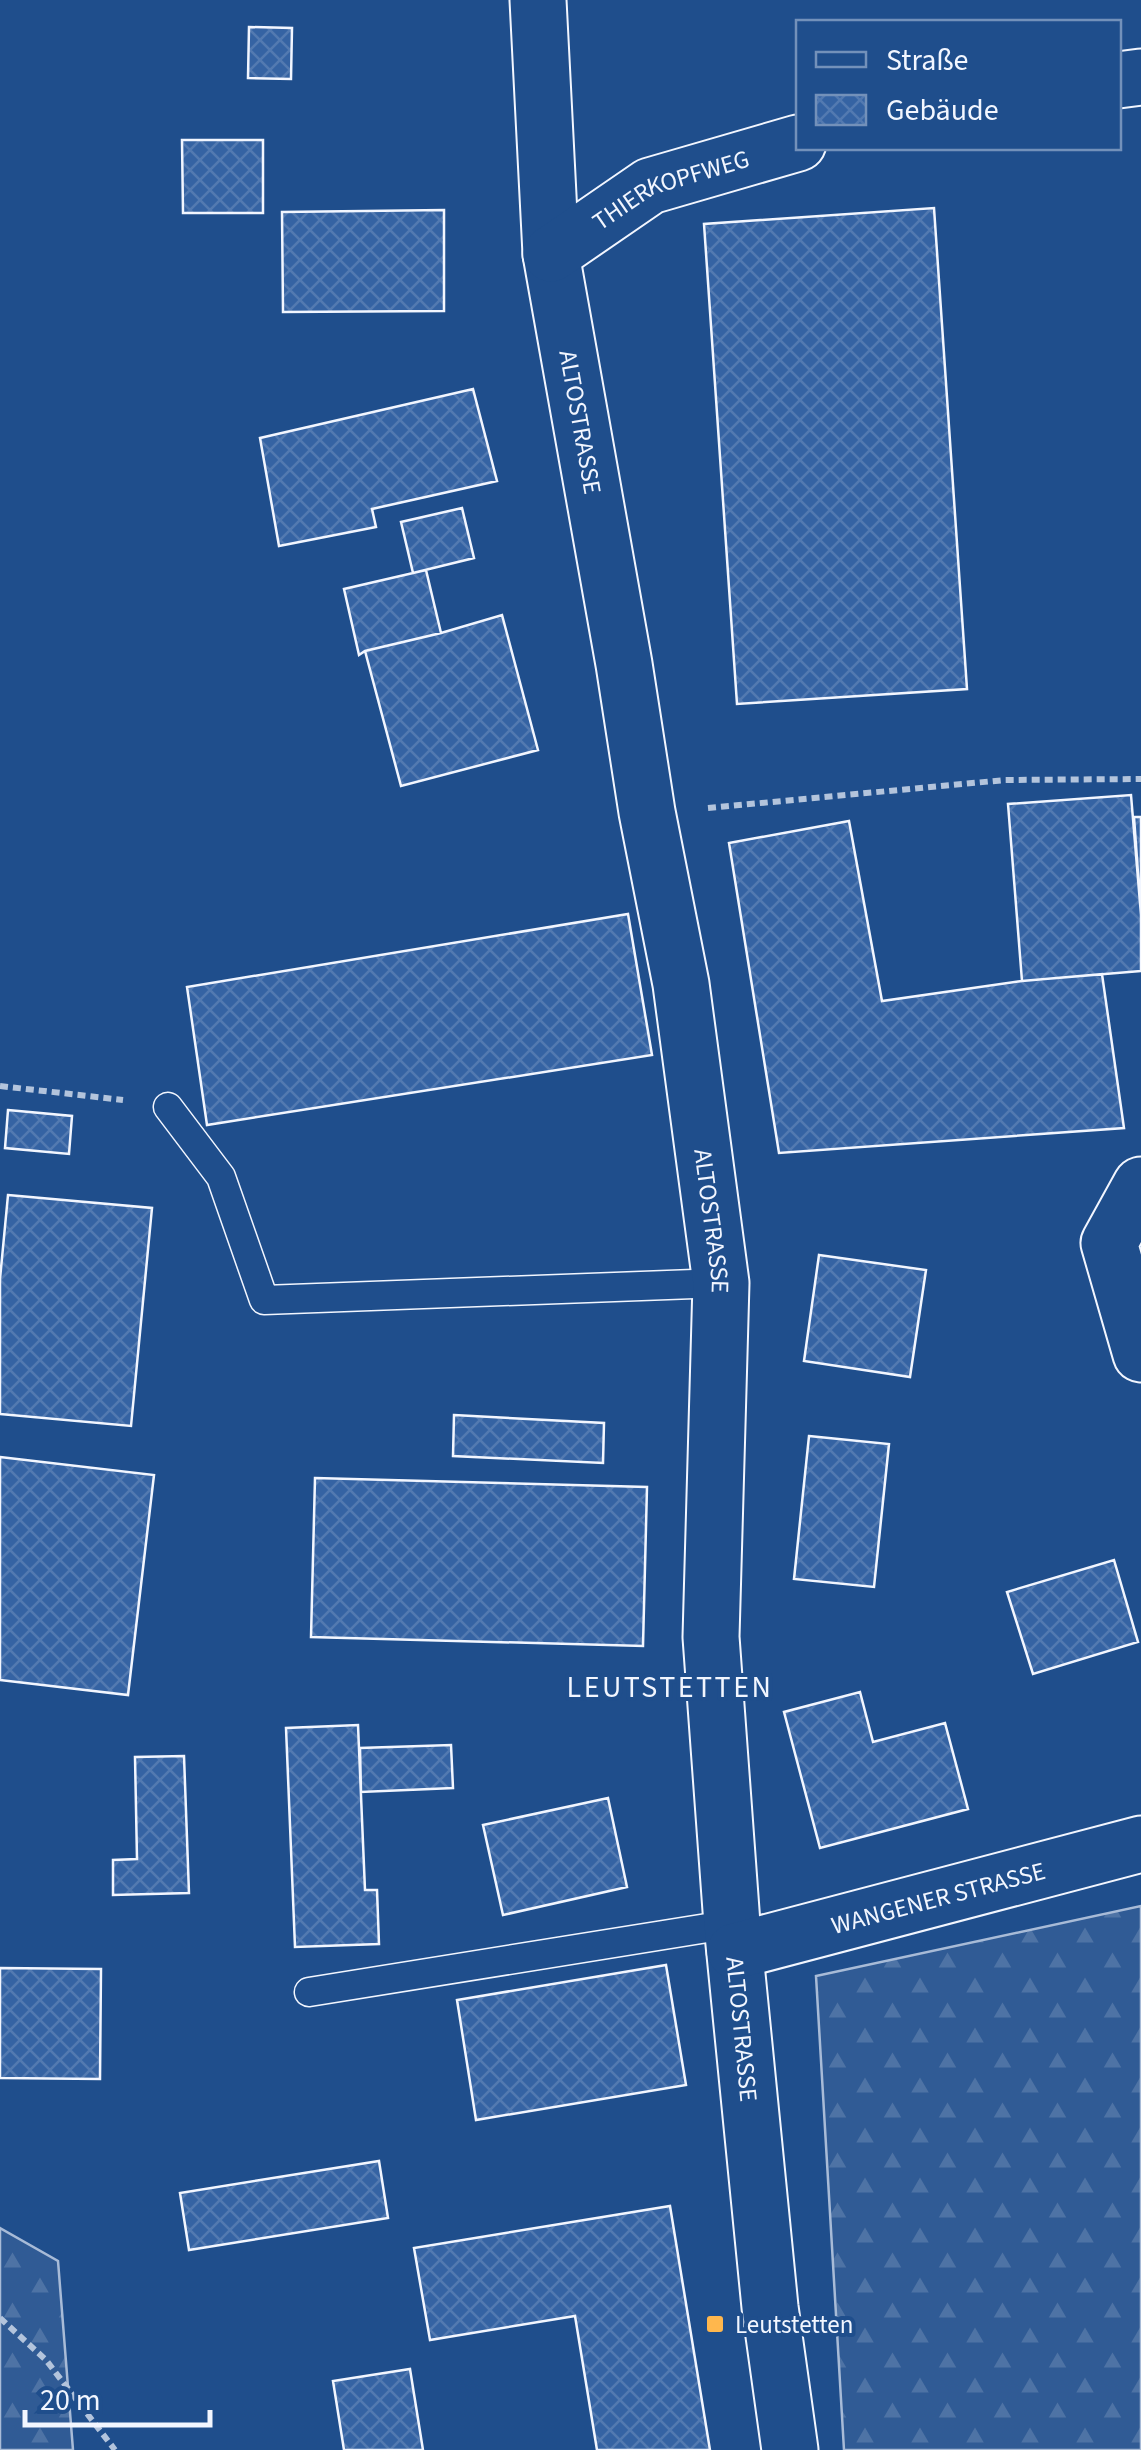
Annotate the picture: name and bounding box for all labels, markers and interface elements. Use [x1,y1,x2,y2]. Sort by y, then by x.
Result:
legend [796,20,1121,150]
text: Straße [886,39,968,82]
text: Gebäude [886,89,999,132]
street label: THIERKOPFWEG [585,141,754,239]
street label: ALTOSTRASSE [549,347,610,497]
street label: ALTOSTRASSE [684,1147,738,1294]
district label: LEUTSTETTEN [567,1666,773,1709]
street label: WANGENER STRASSE [827,1853,1049,1944]
street label: ALTOSTRASSE [716,1955,767,2103]
place label: Leutstetten [735,2307,853,2343]
marker: Leutstetten [704,2313,726,2335]
scale bar [25,2365,210,2427]
text: 20 m [40,2379,101,2422]

